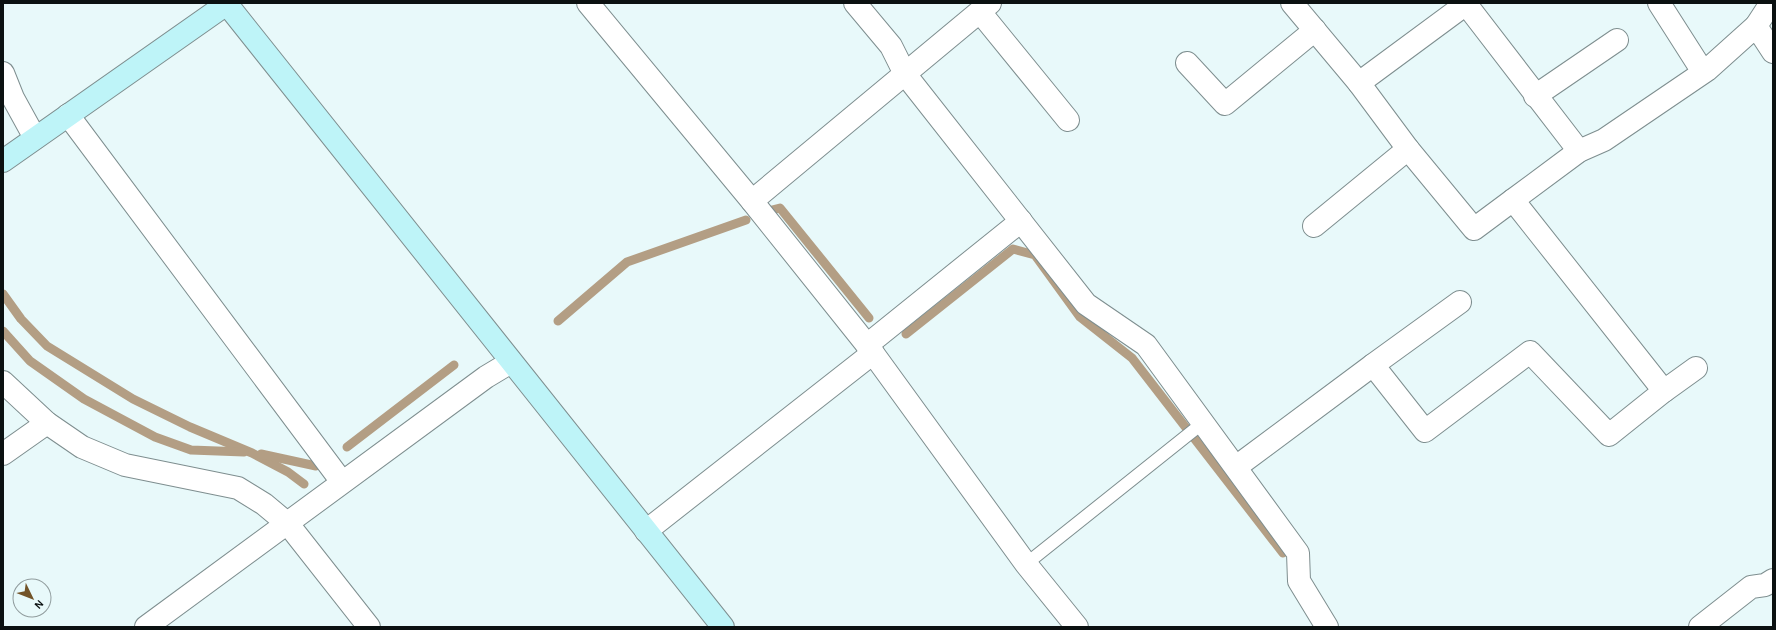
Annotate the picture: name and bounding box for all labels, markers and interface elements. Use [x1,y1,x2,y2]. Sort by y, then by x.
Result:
north arrow [12,578,52,618]
text: N [32,598,46,611]

